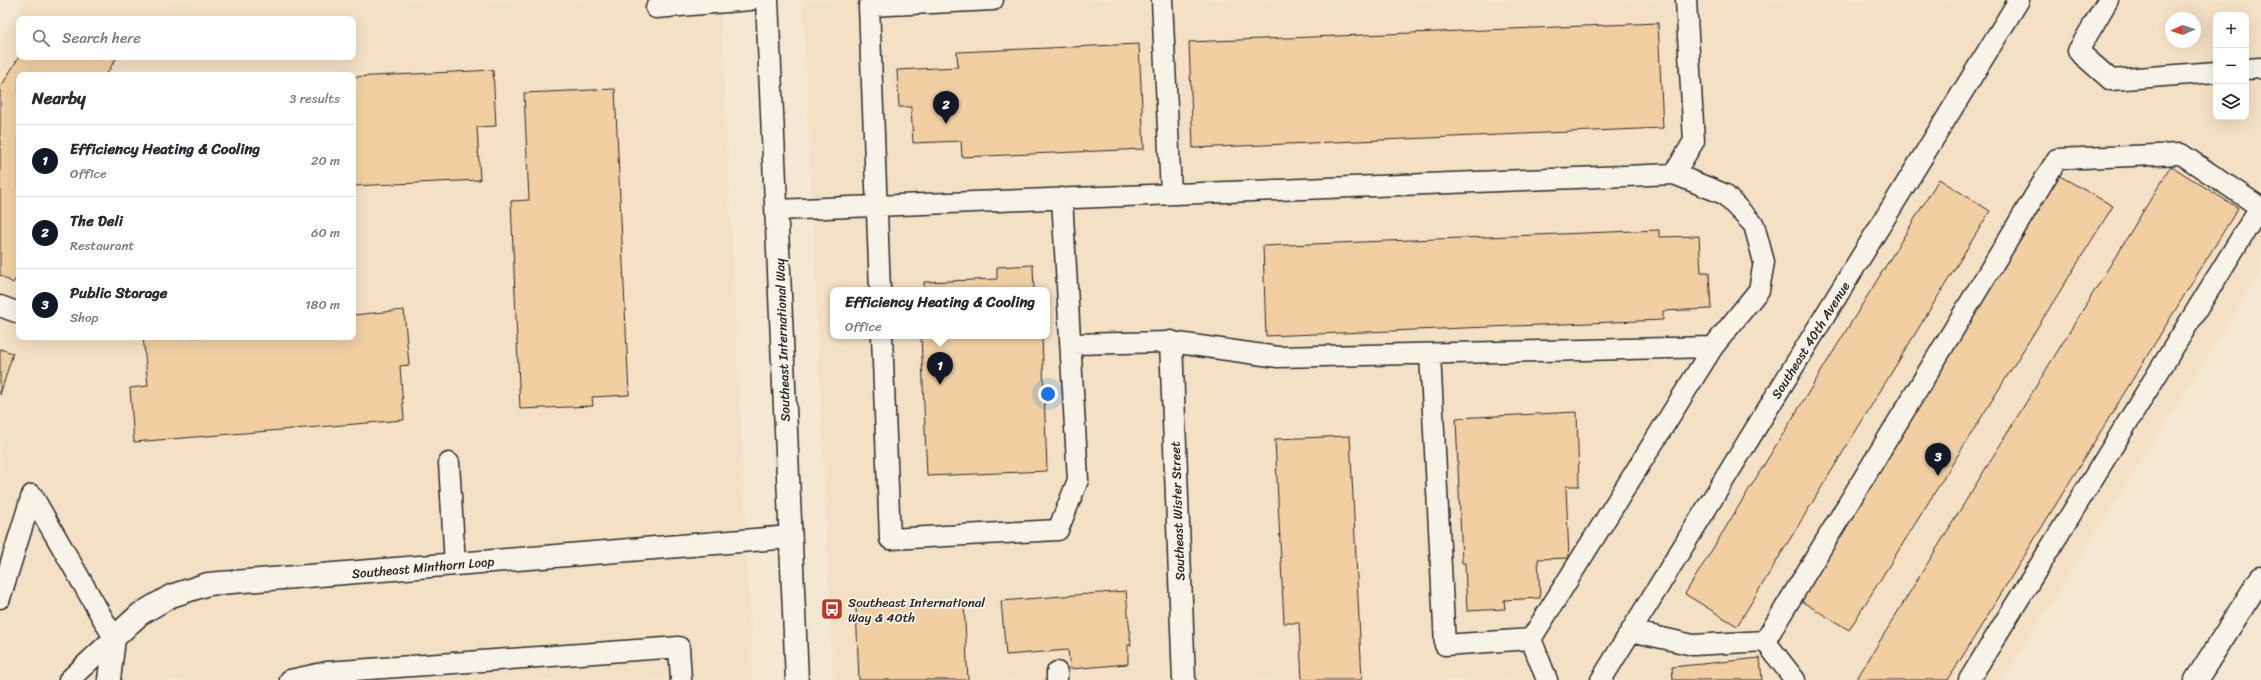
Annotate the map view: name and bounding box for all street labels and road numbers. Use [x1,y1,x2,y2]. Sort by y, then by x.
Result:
street label: Southeast International Way [768,257,797,422]
street label: Southeast 40th Avenue [1765,277,1856,404]
street label: Southeast Wister Street [1164,441,1191,581]
street label: Southeast Minthorn Loop [351,550,495,585]

